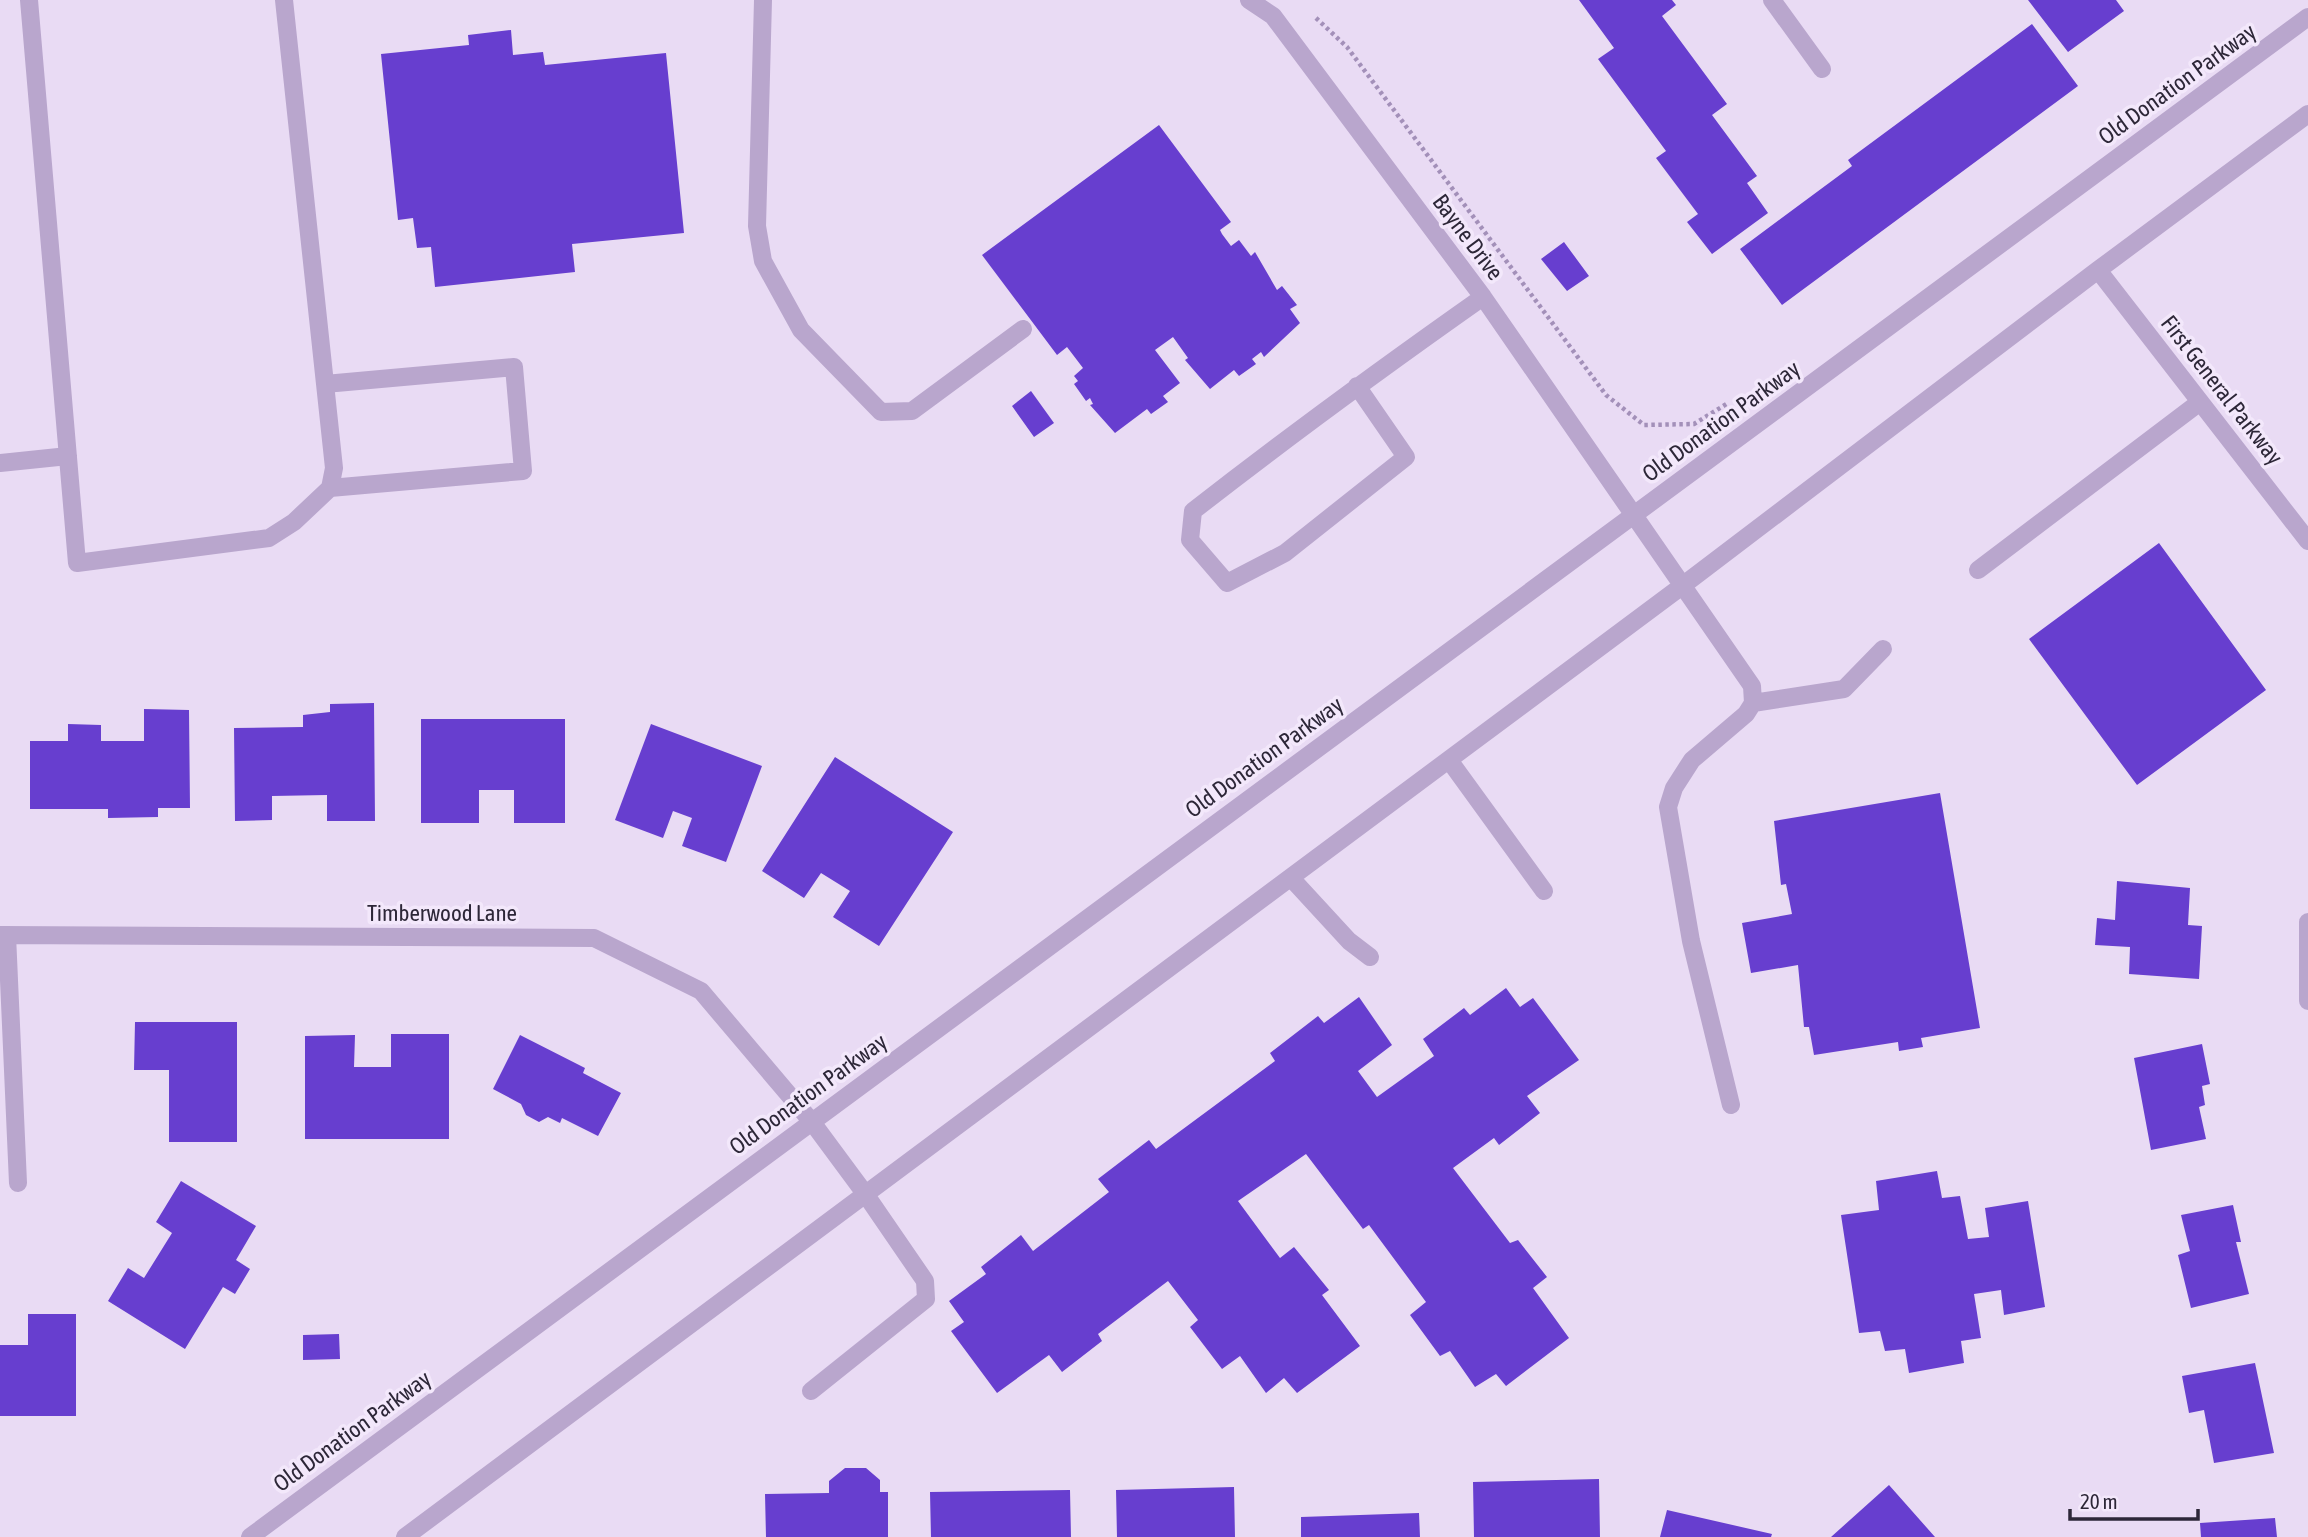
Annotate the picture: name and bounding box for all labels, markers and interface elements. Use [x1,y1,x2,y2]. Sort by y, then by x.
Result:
street label: Old Donation Parkway [2093,18,2261,150]
street label: Bayne Drive [1427,189,1509,285]
street label: First General Parkway [2156,310,2288,470]
street label: Old Donation Parkway [1637,355,1805,487]
street label: Old Donation Parkway [1180,691,1348,823]
street label: Timberwood Lane [367,900,517,926]
street label: Old Donation Parkway [724,1028,892,1160]
street label: Old Donation Parkway [268,1365,436,1497]
scale bar [2070,1478,2198,1522]
text: 20 m [2080,1489,2118,1513]

